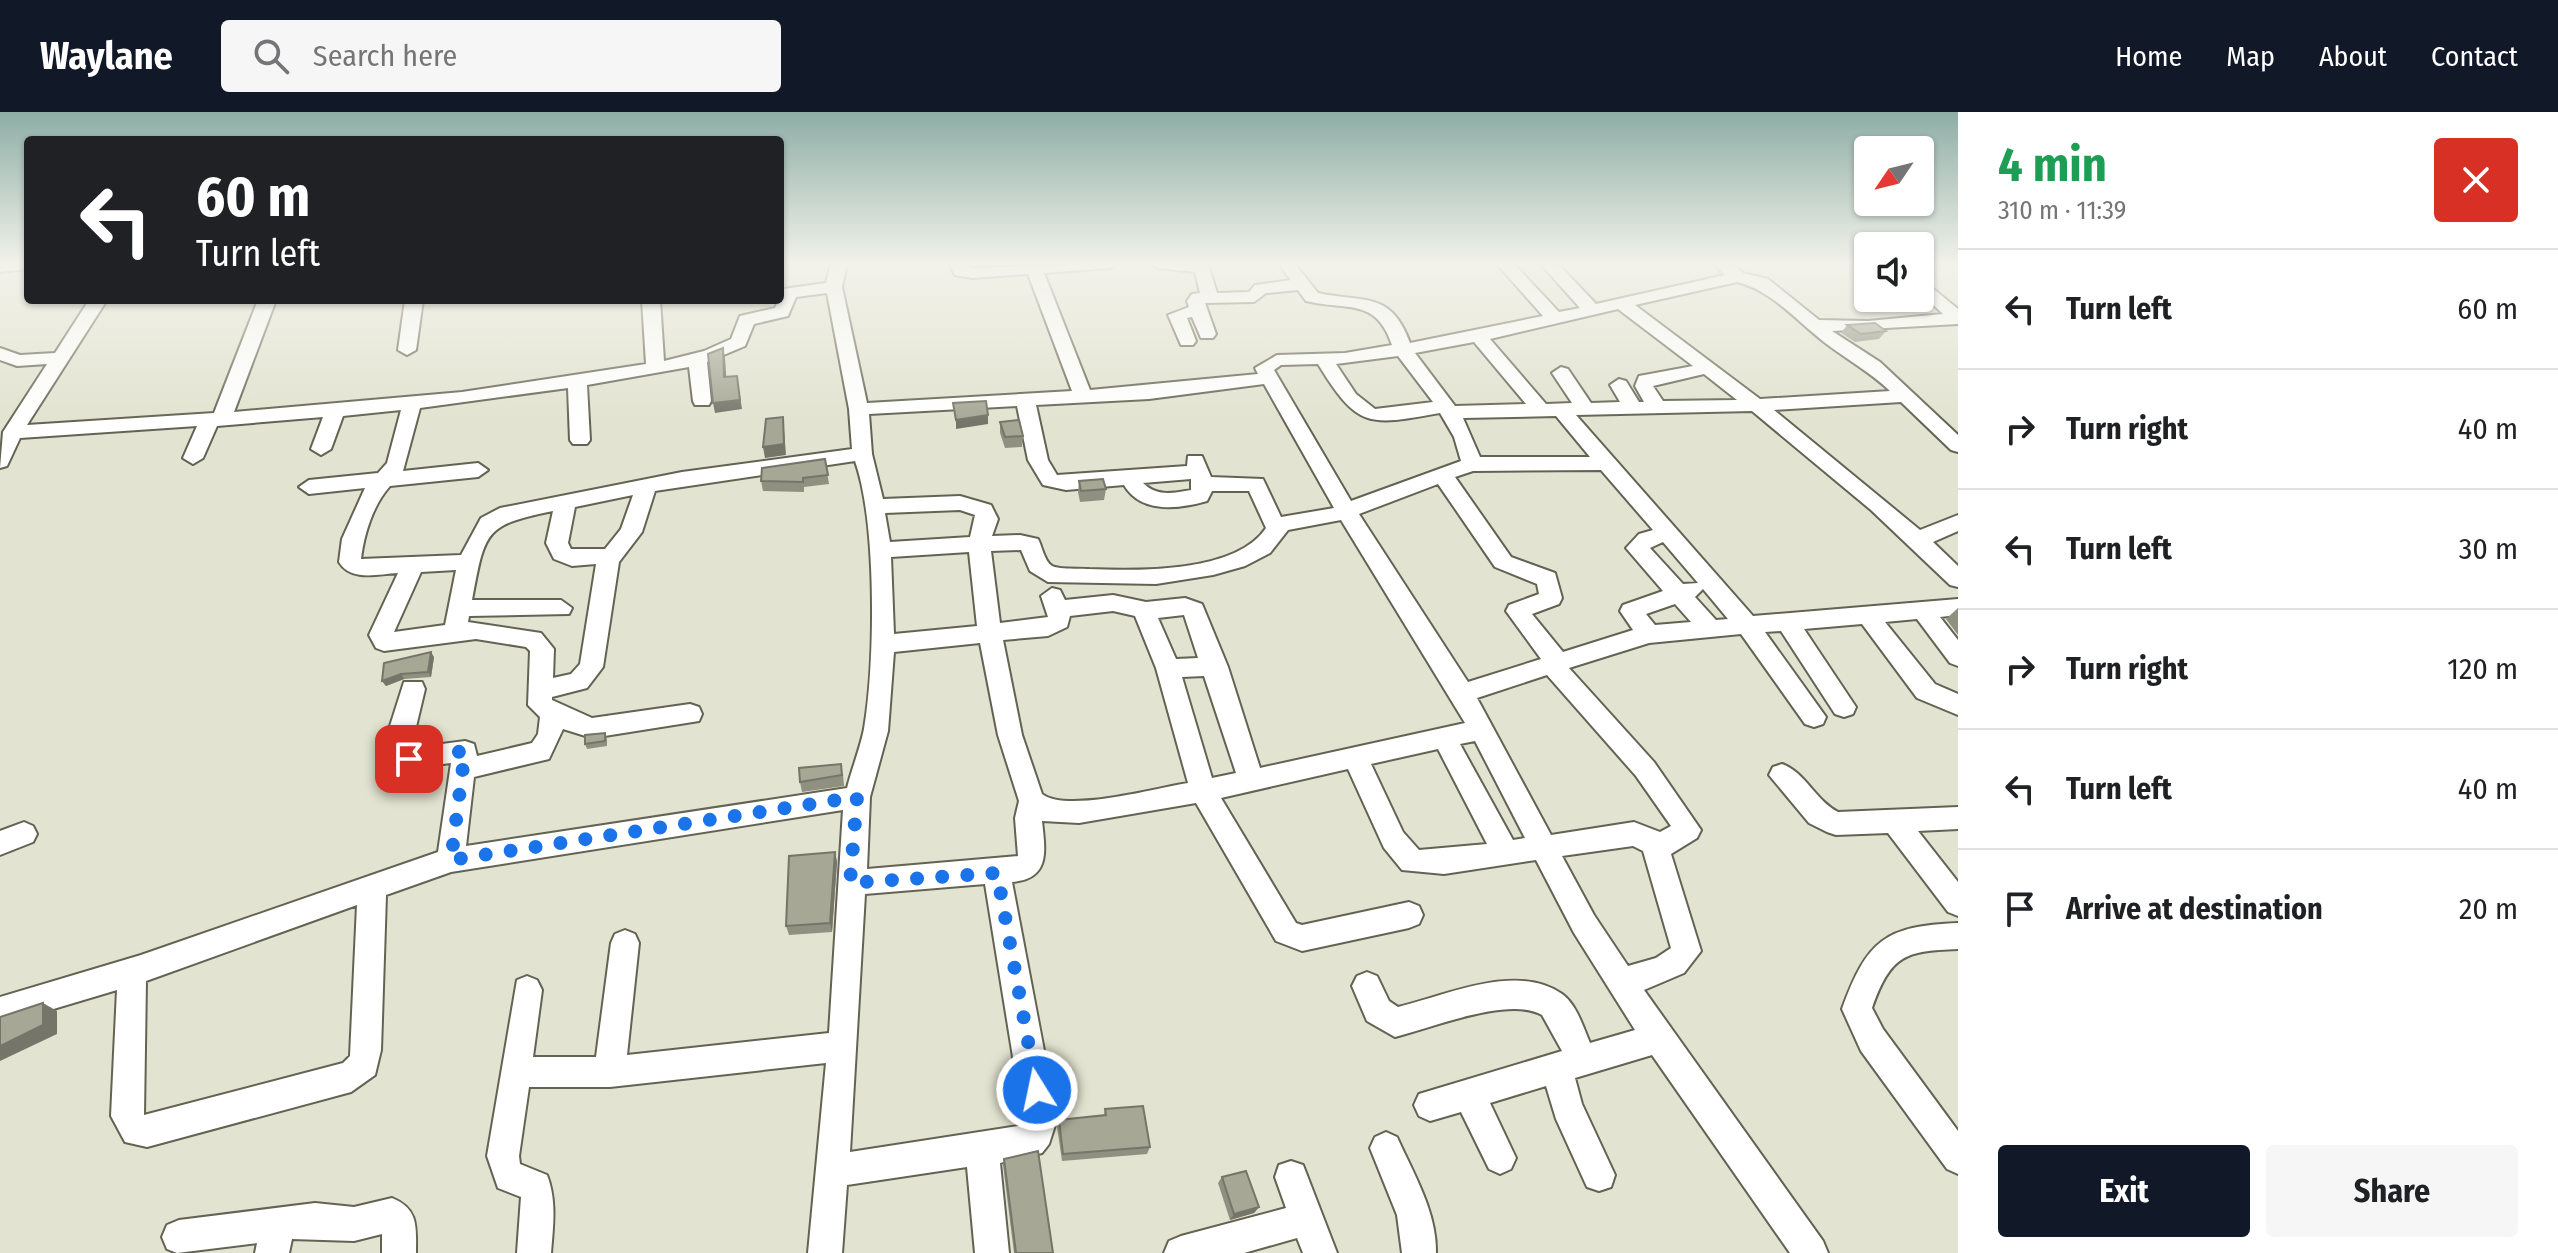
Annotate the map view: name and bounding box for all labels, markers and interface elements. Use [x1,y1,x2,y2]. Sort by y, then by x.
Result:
search box [221,20,781,92]
text: Waylane [40,33,173,79]
icon: search [249,34,293,78]
text: Search here [313,38,457,74]
text: Home [2115,40,2182,73]
text: Map [2226,40,2275,73]
text: About [2319,40,2387,73]
text: Contact [2431,40,2518,73]
north arrow [1854,136,1934,216]
map controls [1854,136,1934,312]
text: 4 min [1998,136,2107,194]
button: close [2434,138,2518,222]
text: 60 m [196,164,310,231]
icon: left [64,168,168,272]
text: 310 m · 11:39 [1998,195,2126,226]
text: Turn left [196,232,320,276]
button: sound [1854,232,1934,312]
icon: left [1998,287,2042,331]
text: Turn left [2066,291,2172,327]
text: 60 m [2457,291,2518,327]
icon: right [1998,407,2042,451]
text: Turn right [2066,411,2188,447]
text: 40 m [2458,411,2518,447]
icon: left [1998,527,2042,571]
text: Turn left [2066,531,2172,567]
text: 30 m [2459,531,2518,567]
icon: right [1998,647,2042,691]
text: Turn right [2066,651,2188,687]
text: 120 m [2447,651,2518,687]
pin [375,725,443,793]
icon: arrive [387,737,431,781]
icon: left [1998,767,2042,811]
text: Turn left [2066,771,2172,807]
text: 40 m [2458,771,2518,807]
icon: arrive [1998,887,2042,931]
text: Arrive at destination [2066,891,2323,927]
text: 20 m [2459,891,2518,927]
position arrow [995,1048,1079,1132]
button: Exit [1998,1145,2250,1237]
button: Share [2266,1145,2518,1237]

